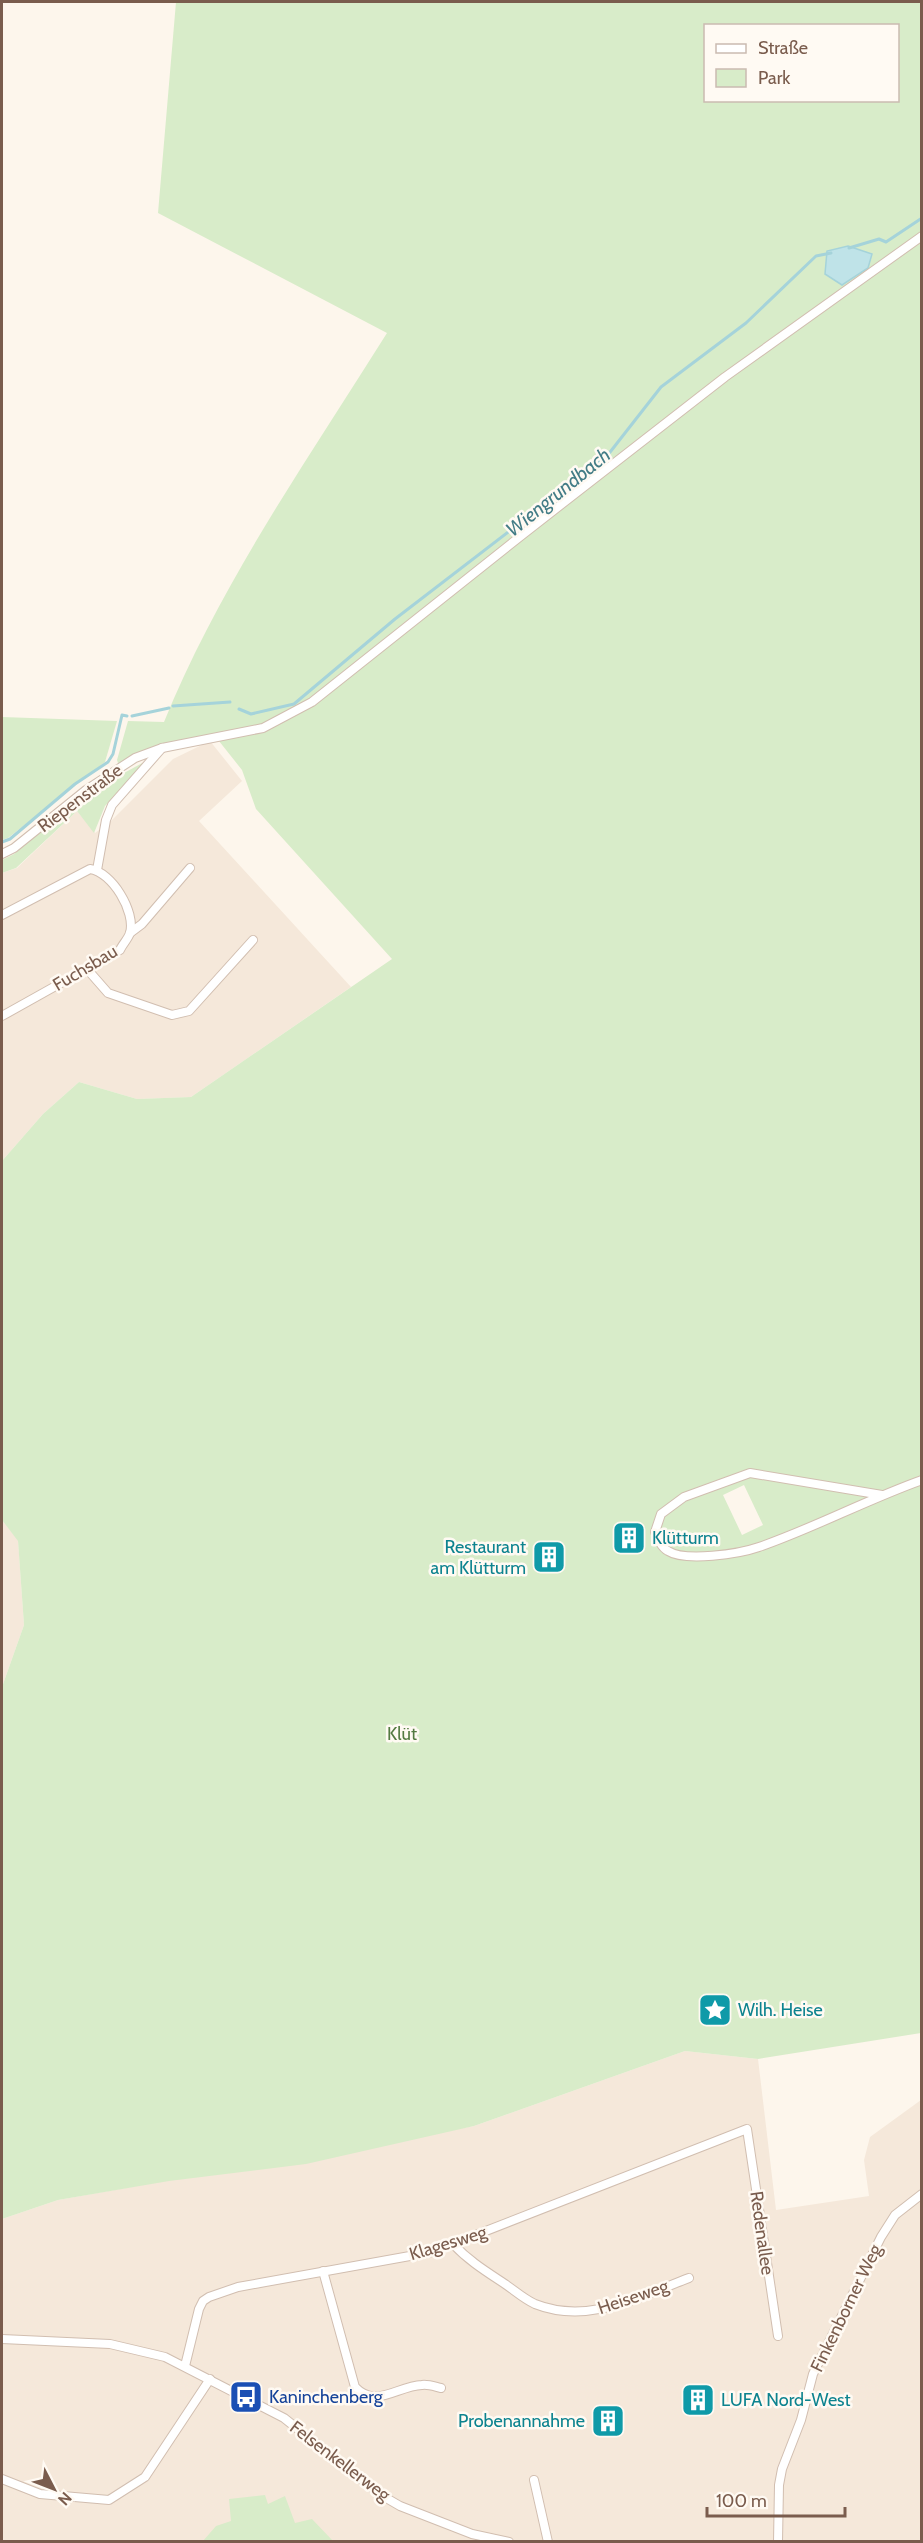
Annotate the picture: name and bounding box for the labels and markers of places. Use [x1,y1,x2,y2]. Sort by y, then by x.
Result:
building icon: Klütturm [611,1520,647,1556]
place label: Klütturm [652,1527,719,1549]
place label: Restaurant am Klütturm [431,1536,526,1579]
building icon: Restaurant am Klütturm [531,1539,567,1575]
place icon: Wilh. Heise [697,1992,733,2028]
place label: Wilh. Heise [738,1999,823,2021]
bus stop icon: Kaninchenberg [228,2379,264,2415]
building icon: LUFA Nord-West [680,2382,716,2418]
place label: Kaninchenberg [269,2386,384,2408]
place label: LUFA Nord-West [721,2389,851,2411]
building icon: Probenannahme [590,2403,626,2439]
place label: Probenannahme [458,2410,585,2432]

